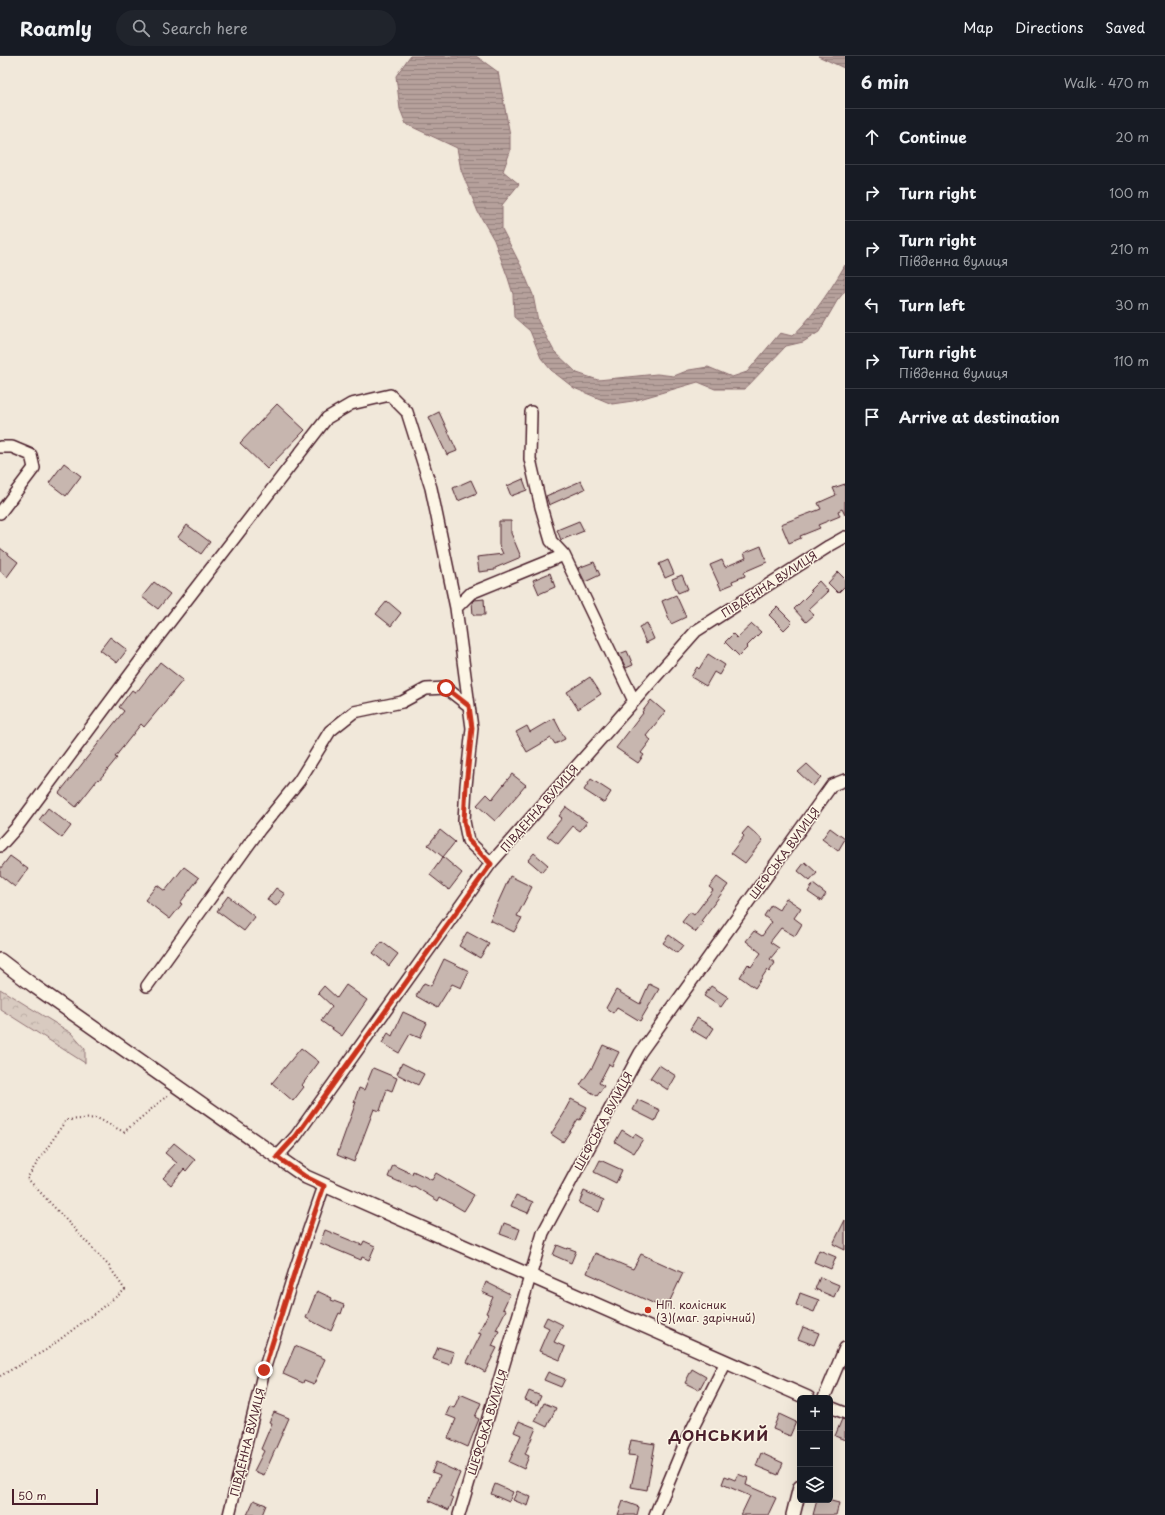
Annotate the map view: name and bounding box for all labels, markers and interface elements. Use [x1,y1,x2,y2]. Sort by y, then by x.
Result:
search box [116,10,396,46]
text: Roamly [20,14,92,42]
text: Search here [162,16,248,39]
icon: search [130,17,152,39]
text: Map [963,17,993,38]
text: Directions [1015,17,1083,38]
text: Saved [1105,17,1145,38]
text: 6 min [861,69,909,95]
text: Walk · 470 m [1064,73,1149,92]
text: Continue [899,125,967,148]
icon: ahead [861,126,883,148]
text: 20 m [1115,127,1149,146]
text: Turn right [899,181,976,204]
icon: right [861,182,883,204]
text: 100 m [1109,183,1149,202]
text: Turn right [899,228,976,251]
icon: right [861,238,883,260]
text: 210 m [1110,239,1149,258]
text: Південна вулиця [899,251,1008,270]
text: Turn left [899,293,965,316]
icon: left [861,294,883,316]
text: 30 m [1115,295,1149,314]
text: Turn right [899,340,976,363]
icon: right [861,350,883,372]
text: 110 m [1114,351,1149,370]
text: Південна вулиця [899,363,1008,382]
text: Arrive at destination [899,405,1060,428]
icon: arrive [861,406,883,428]
street label: ПІВДЕННА ВУЛИЦЯ [718,547,820,621]
route start [437,679,455,697]
street label: ПІВДЕННА ВУЛИЦЯ [496,760,582,856]
street label: ШЕФСЬКА ВУЛИЦЯ [745,804,823,902]
street label: ШЕФСЬКА ВУЛИЦЯ [570,1069,636,1173]
place label: НП. колісник (3)(маг. зарічний) [656,1296,756,1326]
marker: НП. колісник (3)(маг. зарічний) [643,1305,653,1315]
route end [255,1361,273,1379]
street label: ШЕФСЬКА ВУЛИЦЯ [463,1367,511,1477]
street label: ПІВДЕННА ВУЛИЦЯ [225,1386,269,1498]
map controls [797,1395,833,1503]
button: + [797,1395,833,1431]
district label: ДОНСЬКИЙ [668,1423,769,1446]
button: − [797,1431,833,1467]
button: layers [797,1467,833,1503]
scale bar [12,1487,98,1506]
text: 50 m [18,1487,47,1504]

